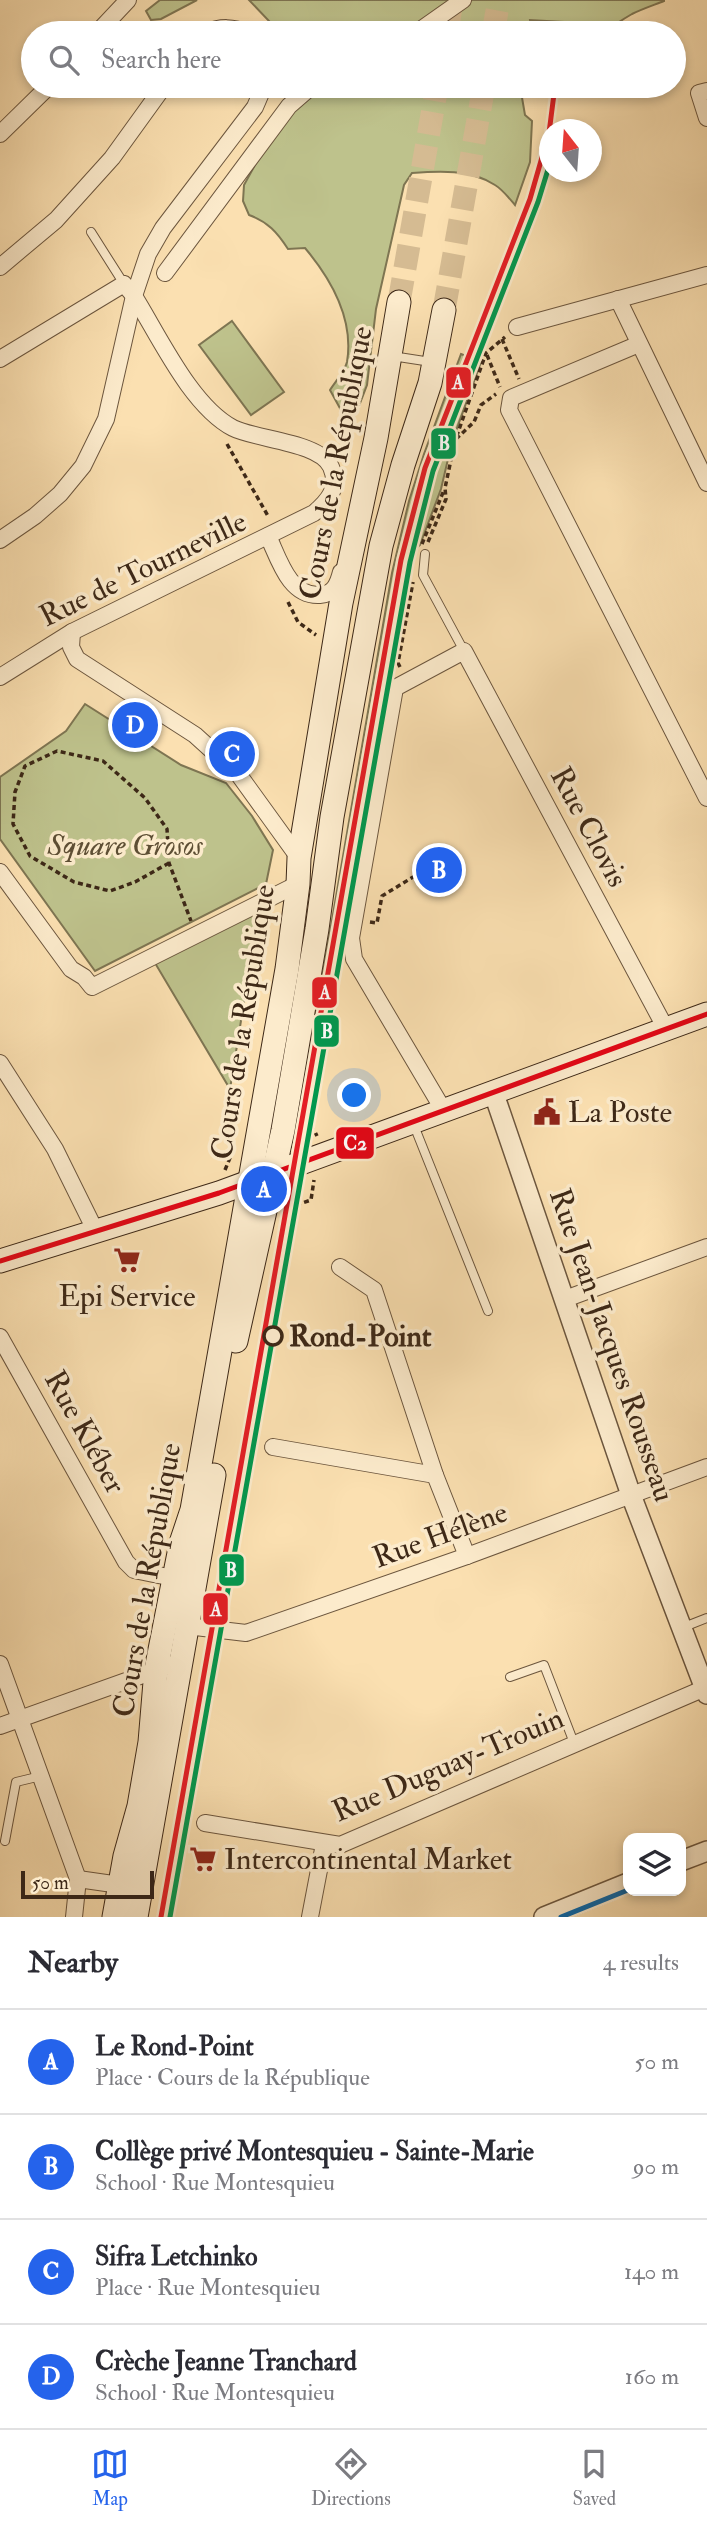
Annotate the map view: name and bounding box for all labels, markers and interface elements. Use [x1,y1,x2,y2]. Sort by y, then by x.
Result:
search box [21,21,686,98]
icon: search [45,41,83,79]
text: Search here [101,44,221,76]
north arrow [539,119,602,182]
street label: Cours de la République [291,323,381,603]
line badge: A [445,366,472,399]
text: A [451,371,465,395]
line badge: B [430,427,457,460]
text: B [438,432,450,456]
street label: Rue de Tourneville [34,503,252,635]
pin: D [112,699,158,751]
pin: C [209,728,255,780]
street label: Rue Clovis [542,761,636,893]
park label: Square Grosos [46,827,203,864]
pin: B [416,844,462,896]
street label: Cours de la République [203,882,283,1162]
line badge: A [311,976,338,1009]
text: A [318,981,332,1005]
line badge: B [313,1014,340,1048]
text: B [321,1020,333,1044]
your location [337,1078,371,1112]
place label: La Poste [568,1094,672,1131]
public building icon: La Poste [532,1097,562,1127]
line badge: C2 [335,1126,375,1160]
text: C2 [343,1132,367,1156]
pin: A [241,1163,287,1215]
street label: Rue Jean-Jacques Rousseau [541,1184,683,1506]
supermarket icon: Epi Service [112,1245,142,1275]
place label: Epi Service [58,1278,196,1315]
place label: Rond-Point [289,1318,432,1355]
marker: Rond-Point [263,1326,283,1346]
street label: Rue Kléber [36,1364,134,1500]
street label: Cours de la République [105,1440,189,1720]
street label: Rue Hélène [368,1494,512,1576]
line badge: B [218,1553,245,1587]
text: B [225,1559,237,1583]
line badge: A [202,1592,229,1626]
text: A [209,1598,223,1622]
street label: Rue Duguay-Trouin [327,1700,569,1830]
map controls [623,1833,686,1896]
button: layers [623,1833,686,1896]
place label: Intercontinental Market [224,1841,512,1878]
supermarket icon: Intercontinental Market [188,1844,218,1874]
scale bar [21,1868,154,1900]
text: 50 m [32,1871,69,1895]
text: Nearby [28,1944,118,1981]
text: 4 results [603,1948,679,1977]
text: Le Rond-Point [95,2031,254,2063]
text: A [44,2047,58,2076]
text: 50 m [635,2047,679,2076]
text: Place · Cours de la République [95,2063,370,2092]
text: Collège privé Montesquieu - Sainte-Marie [95,2136,534,2168]
text: B [43,2152,59,2181]
text: 90 m [633,2152,679,2181]
text: School · Rue Montesquieu [95,2168,335,2197]
text: Sifra Letchinko [95,2241,258,2273]
text: C [43,2257,59,2286]
text: 140 m [624,2257,679,2286]
text: Place · Rue Montesquieu [95,2273,321,2302]
text: Crèche Jeanne Tranchard [95,2346,357,2378]
text: D [42,2362,60,2391]
text: 160 m [625,2362,679,2391]
text: School · Rue Montesquieu [95,2378,335,2407]
tab: Map [91,2445,129,2511]
tab: Directions [311,2445,391,2511]
tab: Saved [573,2445,616,2511]

